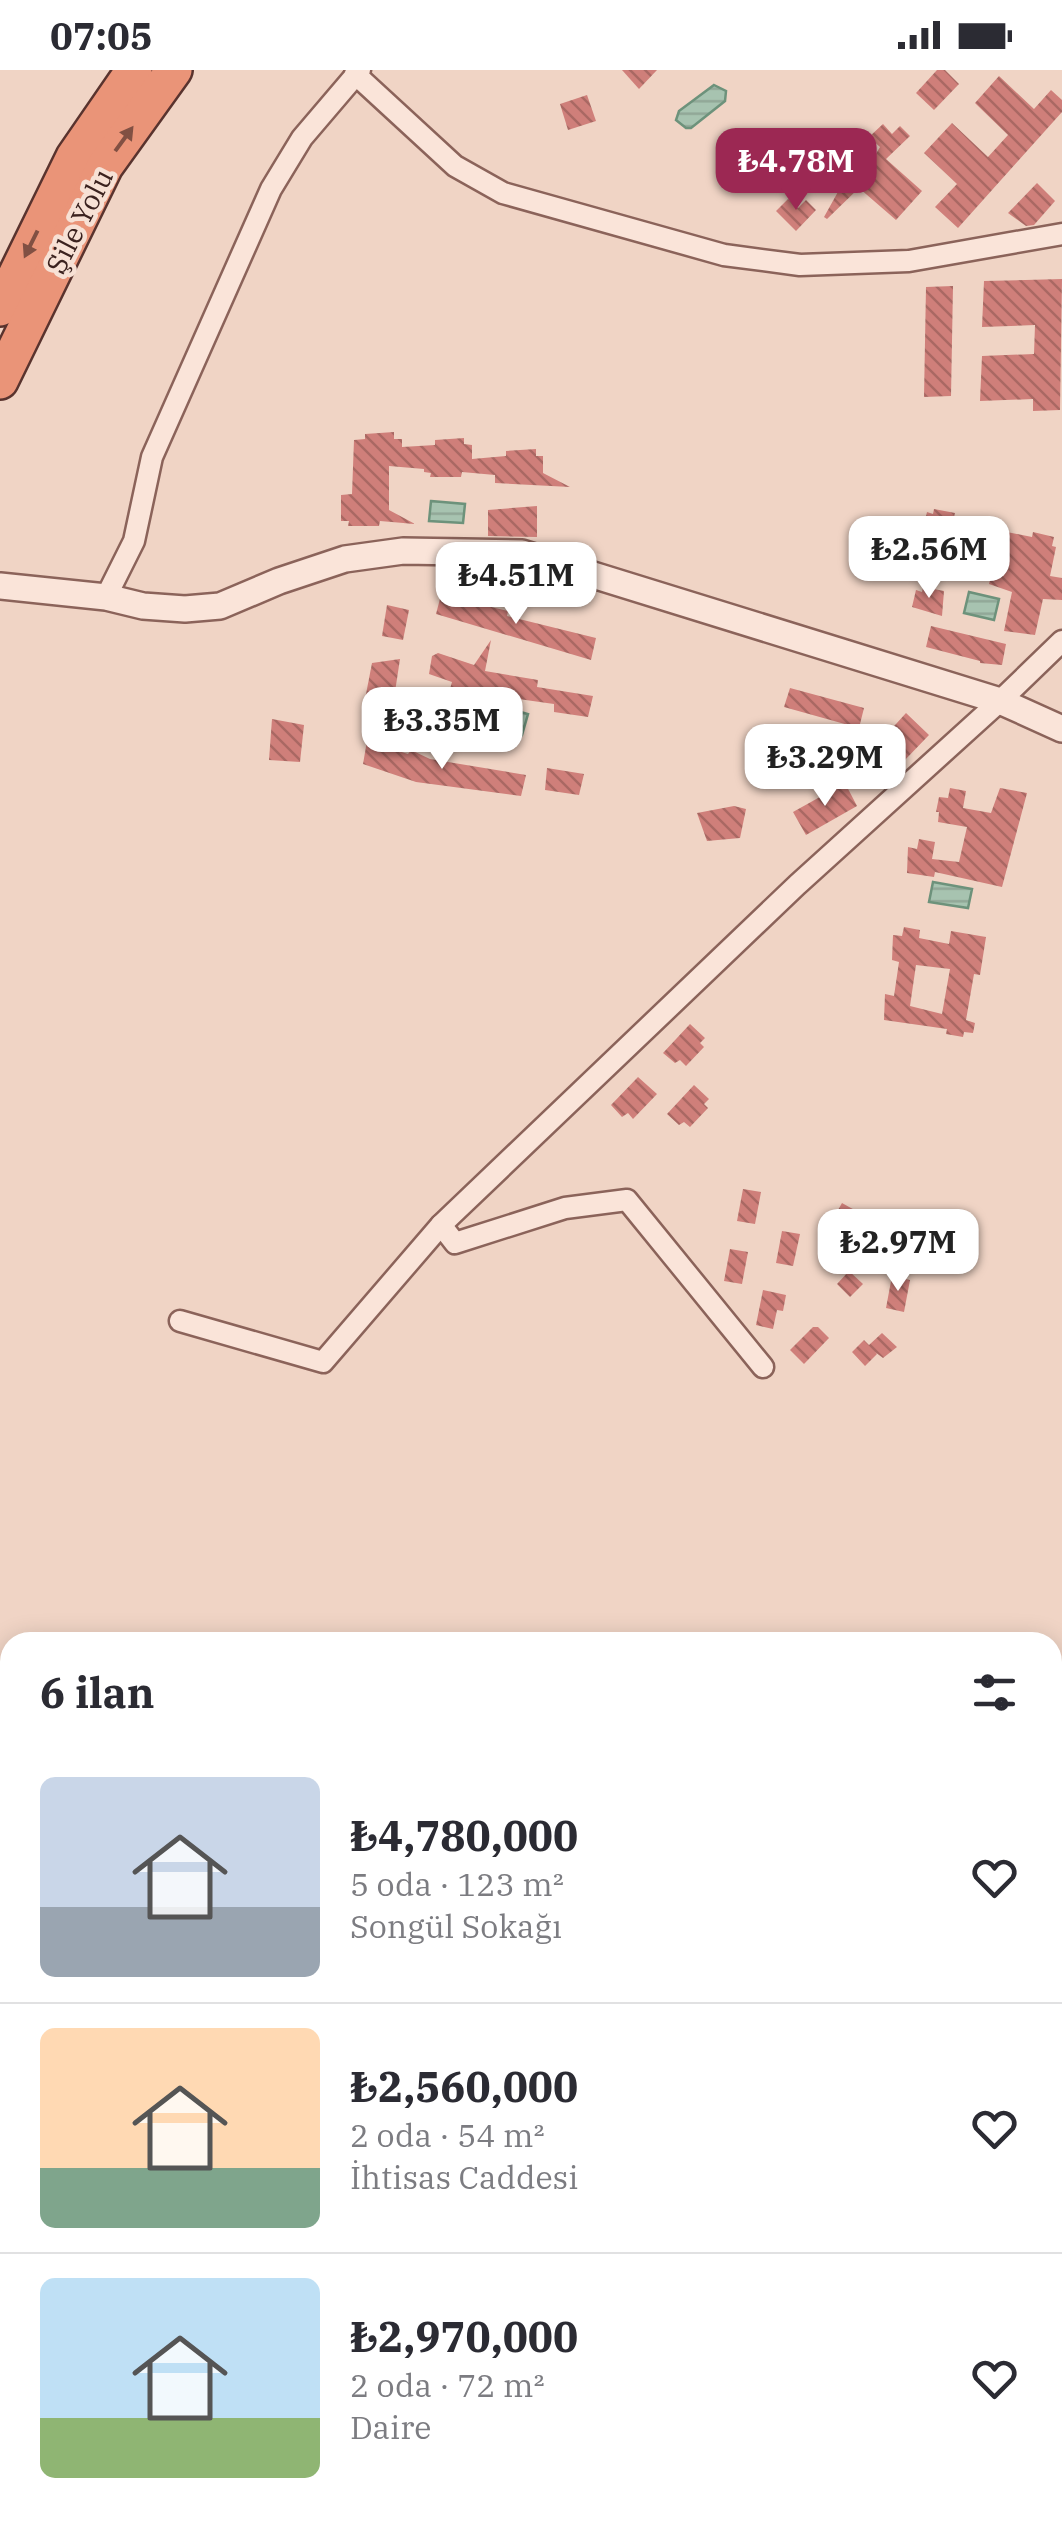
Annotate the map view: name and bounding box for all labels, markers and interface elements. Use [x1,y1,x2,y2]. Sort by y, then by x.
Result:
text: 07:05 [50,11,153,60]
one-way arrow [114,126,134,152]
pin: ₺4.78M [715,128,877,213]
text: ₺4.78M [738,139,854,181]
street label: Şile Yolu [37,162,121,280]
one-way arrow [23,230,40,259]
pin: ₺2.56M [848,516,1010,601]
text: ₺2.56M [871,527,987,569]
pin: ₺4.51M [435,542,597,627]
text: ₺4.51M [458,553,574,595]
pin: ₺3.35M [361,687,523,772]
text: ₺3.35M [384,698,500,740]
pin: ₺3.29M [744,724,906,809]
text: ₺3.29M [767,735,883,777]
pin: ₺2.97M [817,1209,979,1294]
text: ₺2.97M [840,1220,956,1262]
text: 6 ilan [40,1665,155,1720]
icon: filters [967,1665,1022,1720]
text: ₺4,780,000 [350,1808,578,1863]
icon: home [120,1817,240,1937]
icon: heart [967,1850,1022,1905]
text: 5 oda · 123 m² [350,1863,564,1905]
text: Songül Sokağı [350,1905,562,1947]
text: ₺2,560,000 [350,2059,578,2114]
icon: home [120,2068,240,2188]
icon: heart [967,2101,1022,2156]
text: 2 oda · 54 m² [350,2114,545,2156]
text: İhtisas Caddesi [350,2156,578,2198]
text: ₺2,970,000 [350,2309,578,2364]
icon: home [120,2318,240,2438]
icon: heart [967,2351,1022,2406]
text: 2 oda · 72 m² [350,2364,545,2406]
text: Daire [350,2406,431,2448]

